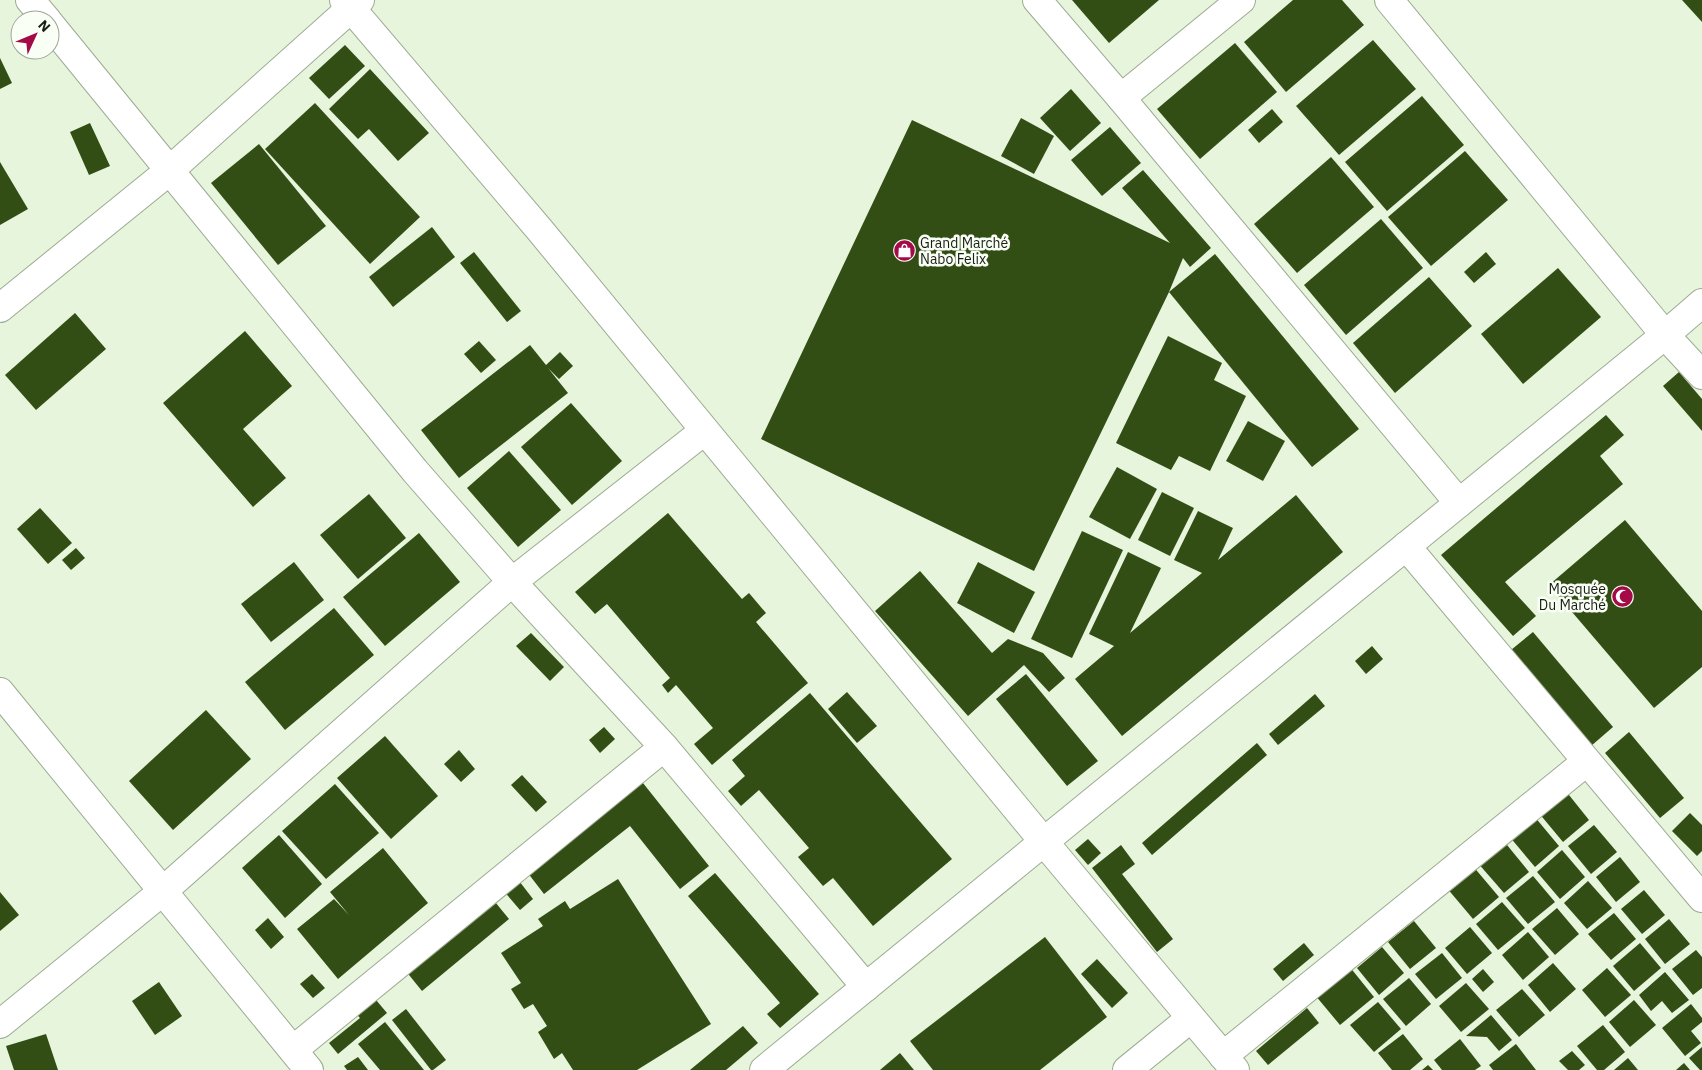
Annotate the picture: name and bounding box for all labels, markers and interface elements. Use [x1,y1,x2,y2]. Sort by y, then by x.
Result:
north arrow [10,10,60,60]
text: N [34,16,54,36]
place label: Grand Marché Nabo Felix [920,234,1009,268]
shop icon: Grand Marché Nabo Felix [892,239,916,263]
place label: Mosquée Du Marché [1539,580,1606,614]
mosque icon: Mosquée Du Marché [1610,585,1634,609]

